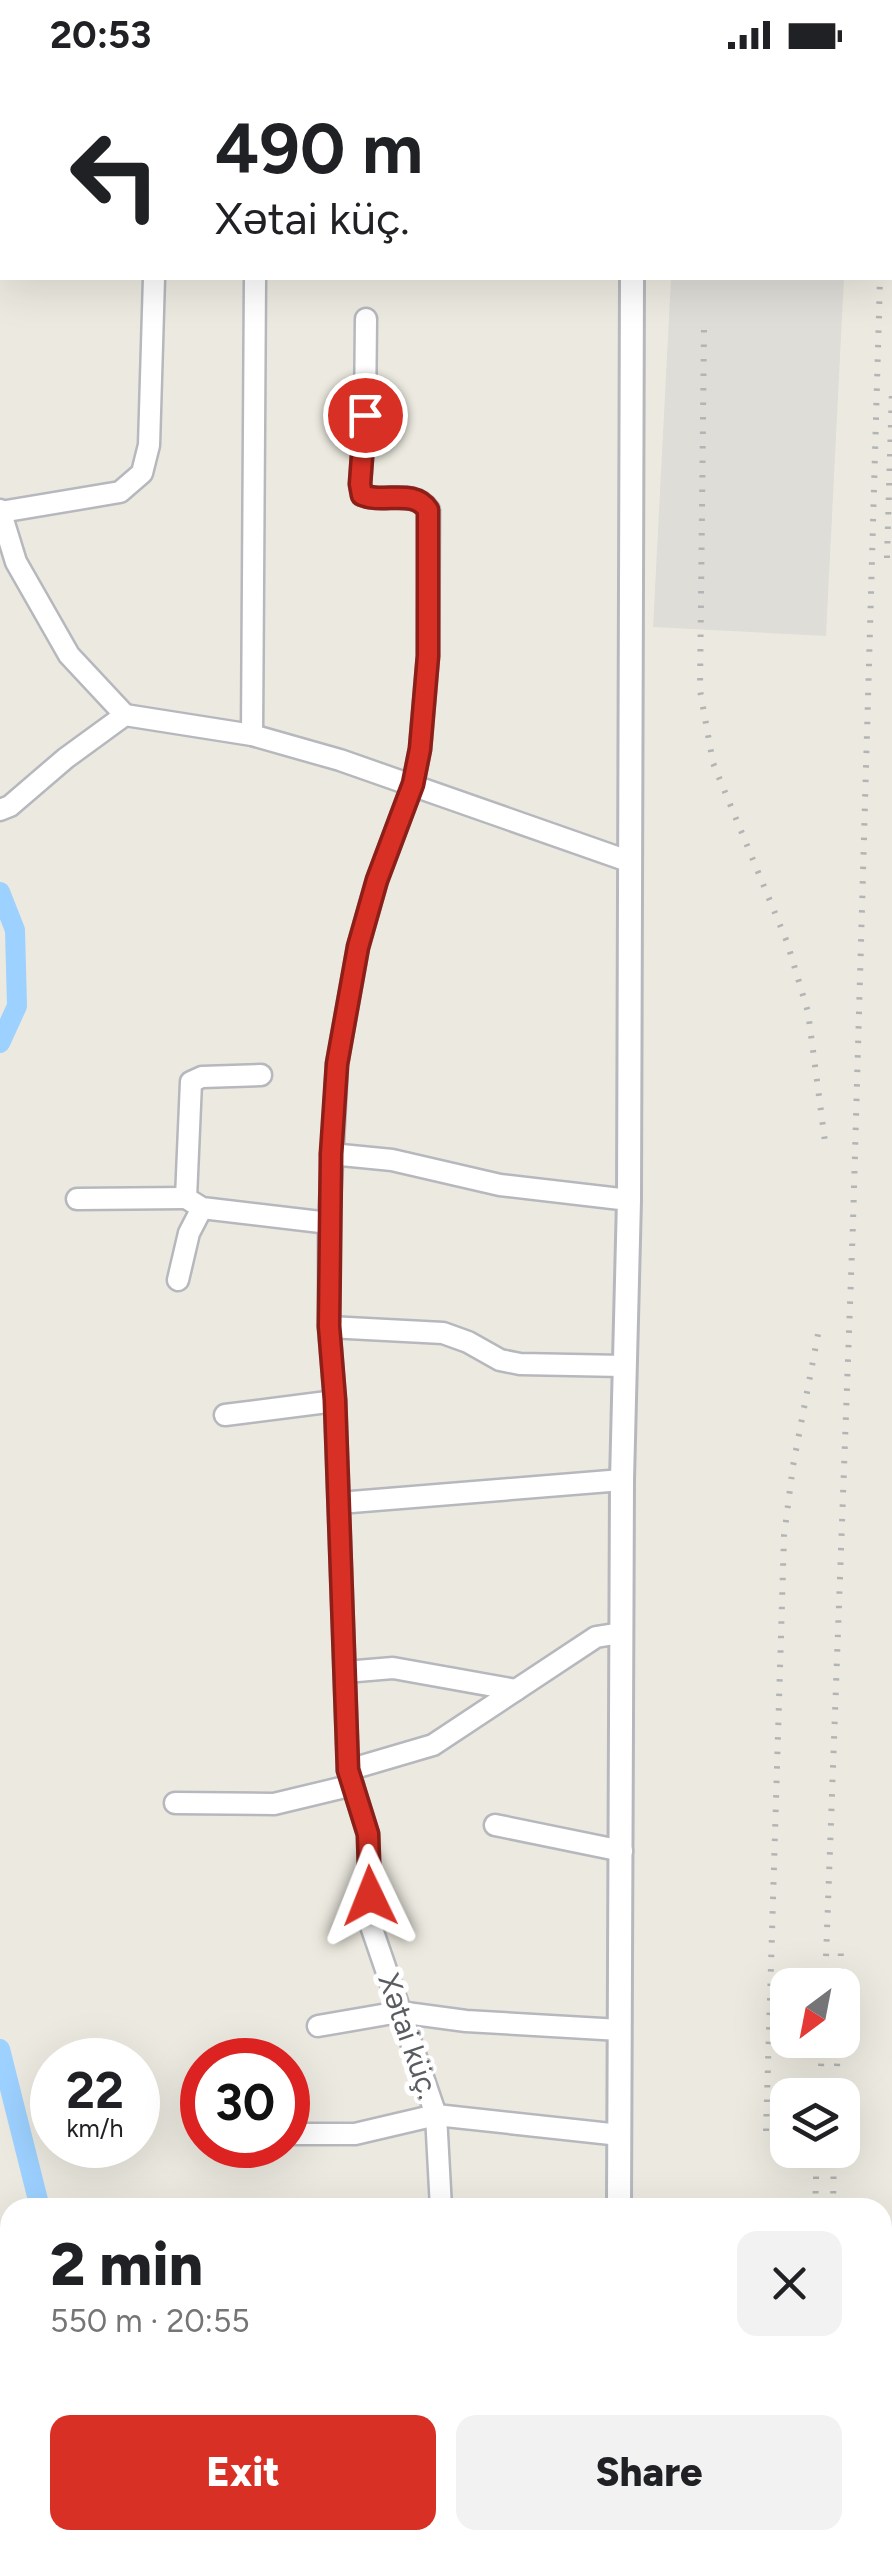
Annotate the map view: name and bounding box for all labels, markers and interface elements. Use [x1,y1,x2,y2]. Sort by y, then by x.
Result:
text: 20:53 [50,12,151,58]
text: 490 m [215,106,423,191]
icon: left [50,110,180,240]
text: Xətai küç. [215,191,410,245]
pin [323,373,408,458]
icon: arrive [338,388,393,443]
position arrow [318,1844,422,1948]
north arrow [770,1968,860,2058]
map controls [770,1968,860,2168]
street label: Xətai küç. [370,1969,448,2103]
speed limit sign: 30 [180,2038,310,2168]
text: 22 [66,2060,124,2121]
button: layers [770,2078,860,2168]
text: km/h [66,2113,124,2143]
text: 2 min [50,2228,203,2300]
button: close [737,2231,842,2336]
text: 550 m · 20:55 [50,2302,250,2340]
button: Exit [50,2415,436,2530]
button: Share [456,2415,842,2530]

